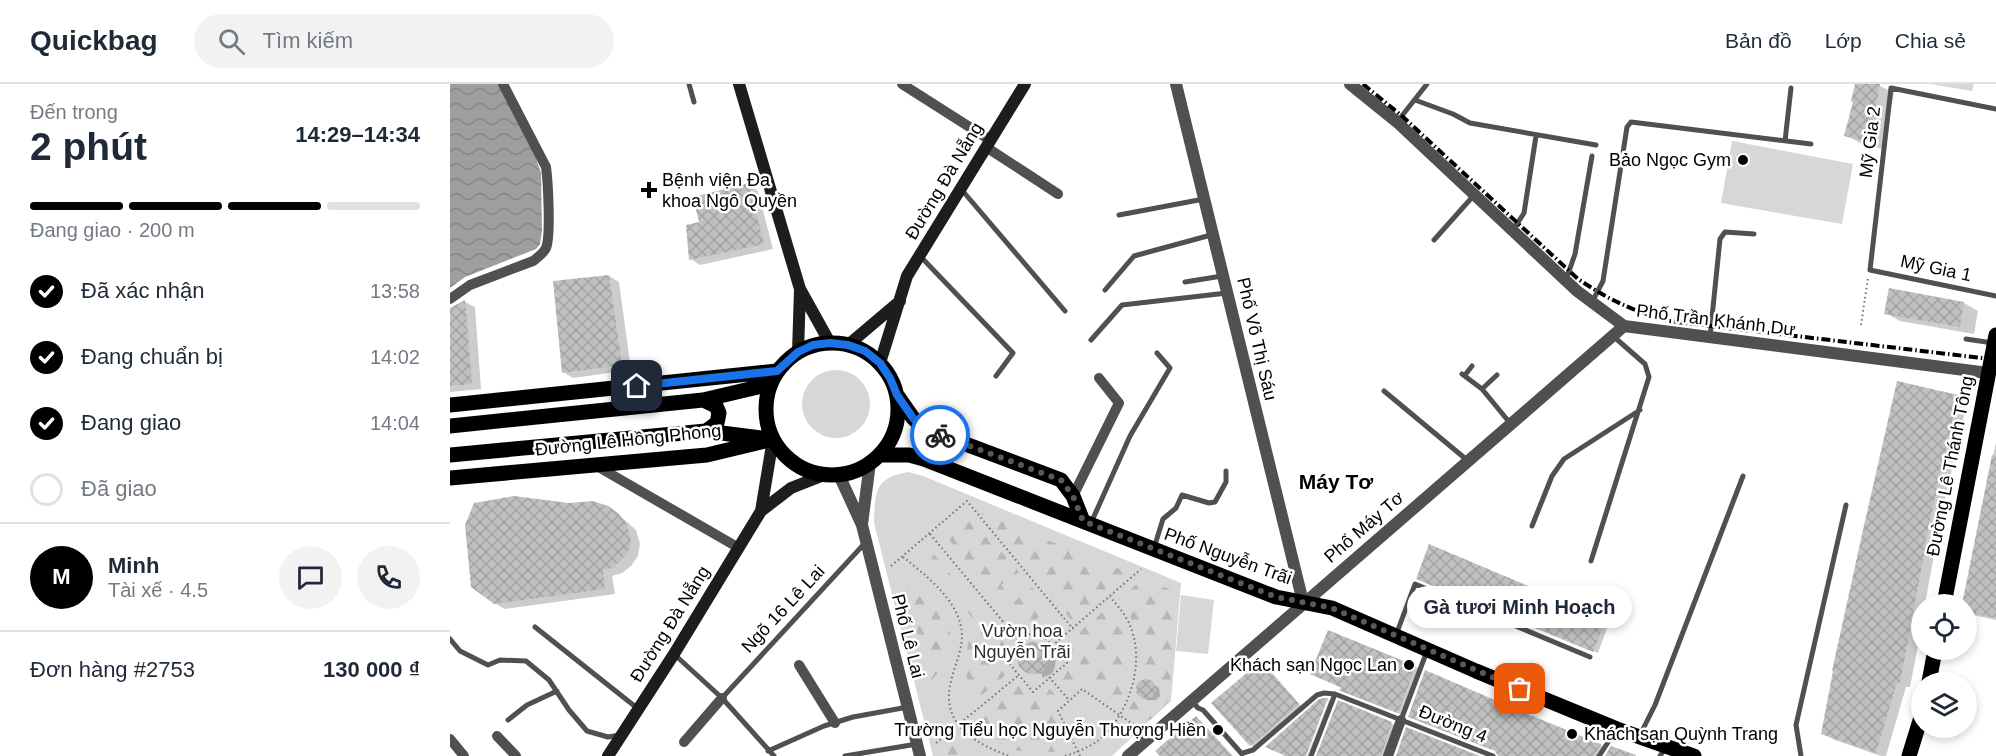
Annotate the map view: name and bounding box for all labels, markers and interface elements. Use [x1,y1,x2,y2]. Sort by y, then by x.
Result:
search box [194,14,614,68]
text: Quickbag [30,25,158,56]
icon: search [215,25,248,58]
text: Tìm kiếm [263,28,353,53]
text: Bản đồ [1725,29,1792,52]
text: Lớp [1825,29,1862,52]
text: Chia sẻ [1895,29,1966,52]
text: Đến trong [30,101,118,123]
street label: Mỹ Gia 2 [1856,105,1884,179]
street label: Đường Đà Nẵng [901,119,987,243]
text: 14:29–14:34 [295,122,420,147]
text: 2 phút [30,125,147,168]
place label: Bảo Ngọc Gym [1609,150,1731,170]
marker: Bảo Ngọc Gym [1736,153,1750,167]
place label: Bệnh viện Đa khoa Ngô Quyền [662,170,797,211]
marker: Bệnh viện Đa khoa Ngô Quyền [640,181,658,199]
text: Đang giao · 200 m [30,219,195,241]
street label: Mỹ Gia 1 [1899,251,1973,285]
icon: check [30,275,63,308]
street label: Phố Võ Thị Sáu [1233,275,1281,403]
text: Đã xác nhận [81,278,205,303]
text: 13:58 [370,280,420,302]
street label: Phố Trần Khánh Dư [1635,300,1797,340]
icon: check [30,341,63,374]
text: Đang chuẩn bị [81,344,223,369]
text: 14:02 [370,346,420,368]
pin [611,360,662,411]
icon: home [620,369,653,402]
street label: Đường Lê Thánh Tông [1923,374,1977,558]
courier [910,405,970,465]
icon: check [30,407,63,440]
text: Đang giao [81,410,181,435]
text: 14:04 [370,412,420,434]
icon: bike [924,419,957,452]
street label: Đường Lê Hồng Phong [534,420,722,460]
district label: Máy Tơ [1299,470,1373,493]
text: Đã giao [81,476,157,501]
street label: Phố Máy Tơ [1320,487,1408,567]
street label: Phố Nguyễn Trãi [1162,523,1295,588]
button: chat [279,546,342,609]
button: phone [357,546,420,609]
text: Minh [108,553,159,578]
street label: Ngõ 16 Lê Lai [737,561,829,657]
street label: Đường Đà Nẵng [626,562,714,686]
text: M [52,564,71,589]
text: Tài xế · 4.5 [108,579,208,601]
callout: Gà tươi Minh Hoạch [1408,587,1632,629]
street label: Phố Lê Lai [888,592,928,680]
map controls [1911,594,1977,738]
button: locate [1911,594,1977,660]
text: Gà tươi Minh Hoạch [1423,596,1616,618]
park label: Vườn hoa Nguyễn Trãi [973,621,1071,662]
place label: Khách sạn Ngọc Lan [1230,655,1397,675]
text: Đơn hàng #2753 [30,657,195,682]
text: 130 000 ₫ [323,657,420,682]
marker: Khách sạn Ngọc Lan [1402,658,1416,672]
pin [1494,663,1545,714]
icon: bag [1503,672,1536,705]
button: layers [1911,672,1977,738]
street label: Đường 4 [1416,701,1490,747]
place label: Trường Tiểu học Nguyễn Thượng Hiền [894,719,1206,740]
marker: Trường Tiểu học Nguyễn Thượng Hiền [1211,723,1225,737]
place label: Khách sạn Quỳnh Trang [1584,724,1778,744]
marker: Khách sạn Quỳnh Trang [1565,727,1579,741]

